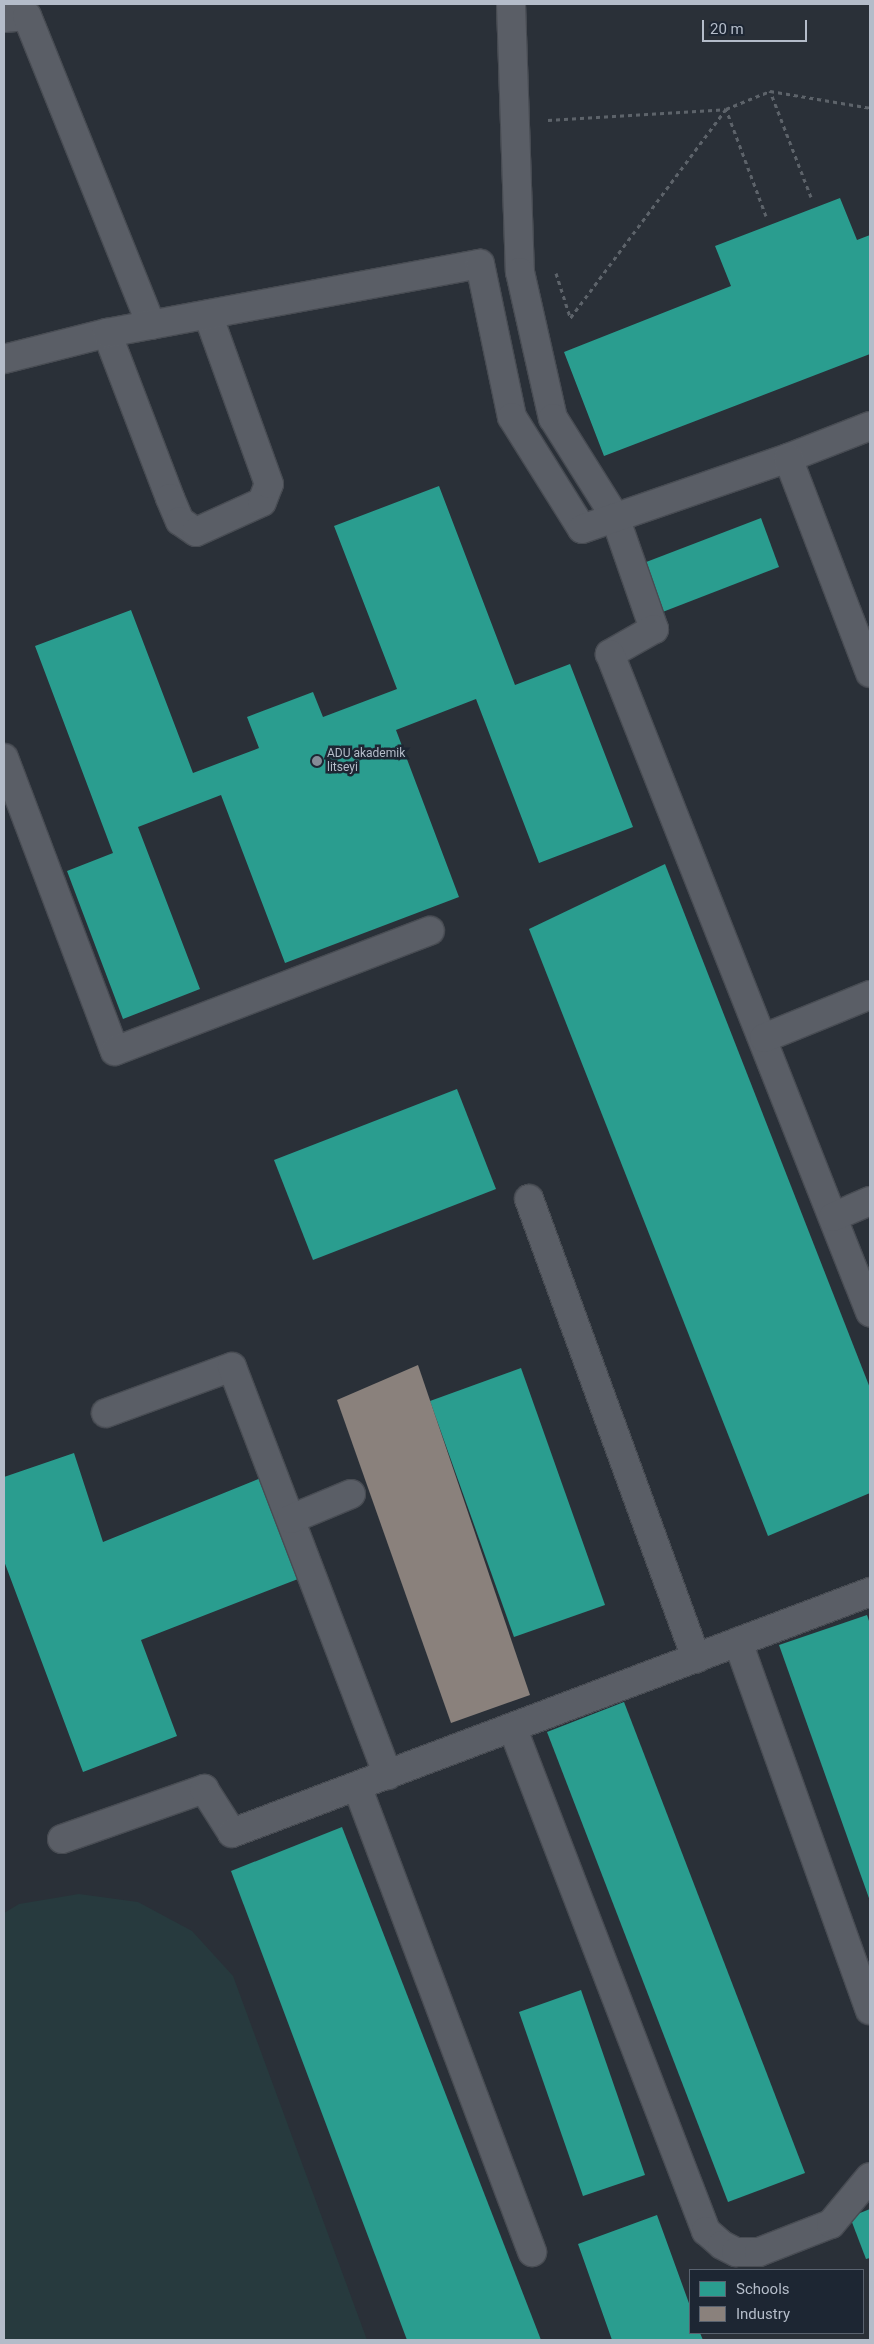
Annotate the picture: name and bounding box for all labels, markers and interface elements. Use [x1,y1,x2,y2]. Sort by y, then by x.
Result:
scale bar [704,10,809,42]
text: 20 m [710,20,744,38]
place label: ADU akademik litseyi [327,747,405,775]
marker: ADU akademik litseyi [311,755,323,767]
legend [689,2269,864,2334]
text: Schools [736,2280,790,2298]
text: Industry [736,2305,790,2323]

